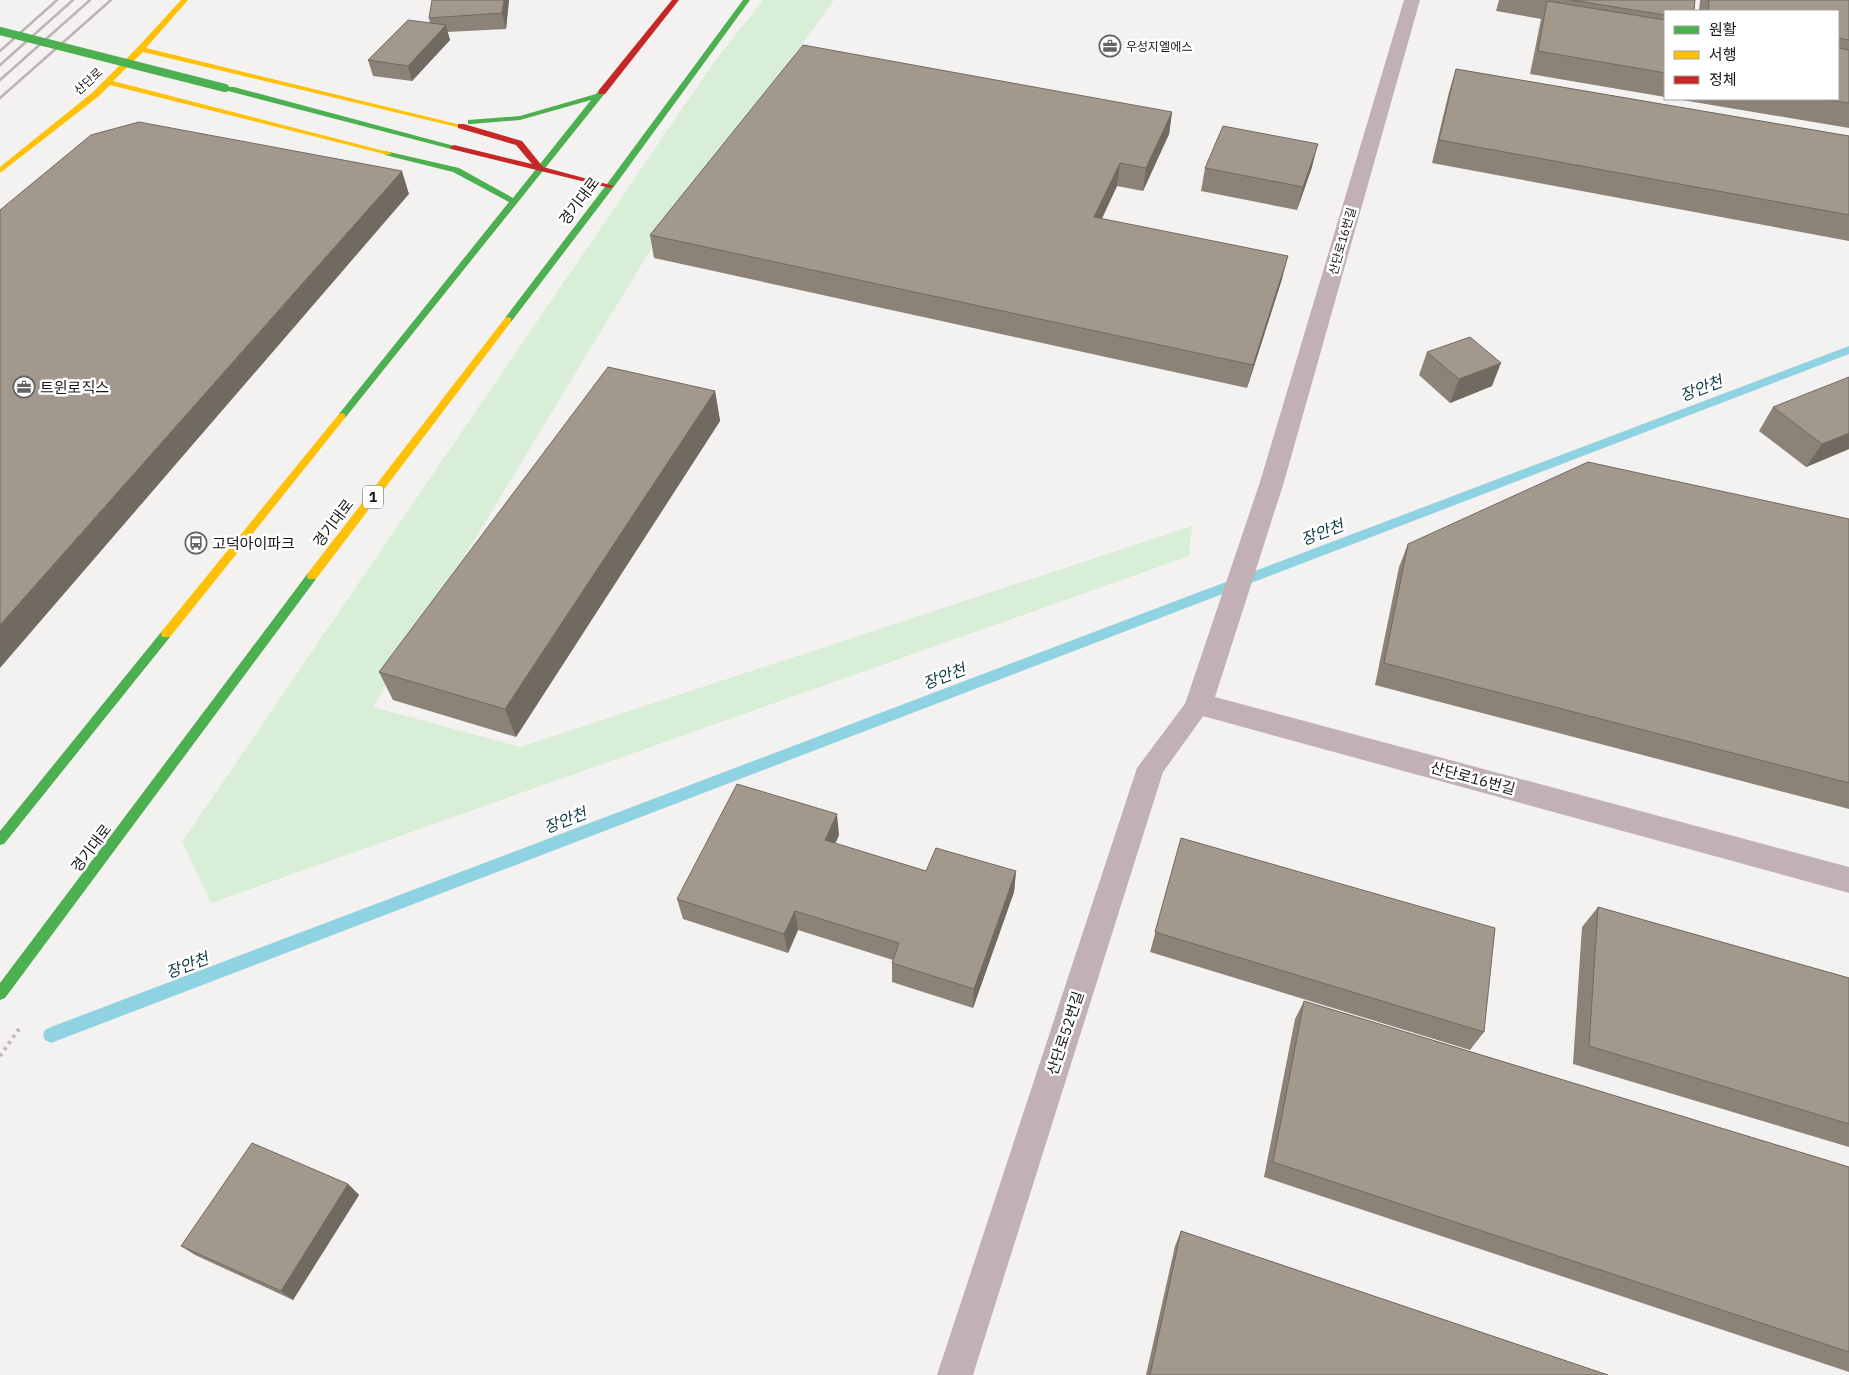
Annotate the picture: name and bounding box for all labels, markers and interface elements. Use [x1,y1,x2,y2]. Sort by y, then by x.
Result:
legend [1664,10,1839,100]
text: 원활 [1709,20,1737,39]
office icon: 우성지엘에스 [1098,34,1122,58]
place label: 우성지엘에스 [1126,39,1192,54]
text: 서행 [1709,45,1737,64]
street label: 산단로 [71,64,105,98]
text: 정체 [1709,70,1737,89]
street label: 경기대로 [555,173,603,229]
street label: 산단로16번길 [1325,205,1359,277]
water label: 장안천 [1677,370,1727,405]
office icon: 트윈로직스 [12,375,36,399]
place label: 트윈로직스 [40,378,109,397]
road number: 1 [363,486,383,508]
street label: 경기대로 [309,495,357,551]
water label: 장안천 [1298,514,1348,549]
bus stop icon: 고덕아이파크 [184,531,208,555]
place label: 고덕아이파크 [212,534,295,553]
water label: 장안천 [920,658,970,693]
street label: 산단로16번길 [1429,758,1517,798]
water label: 장안천 [541,802,591,837]
street label: 경기대로 [67,820,115,876]
water label: 장안천 [163,947,213,982]
street label: 산단로52번길 [1043,989,1087,1077]

